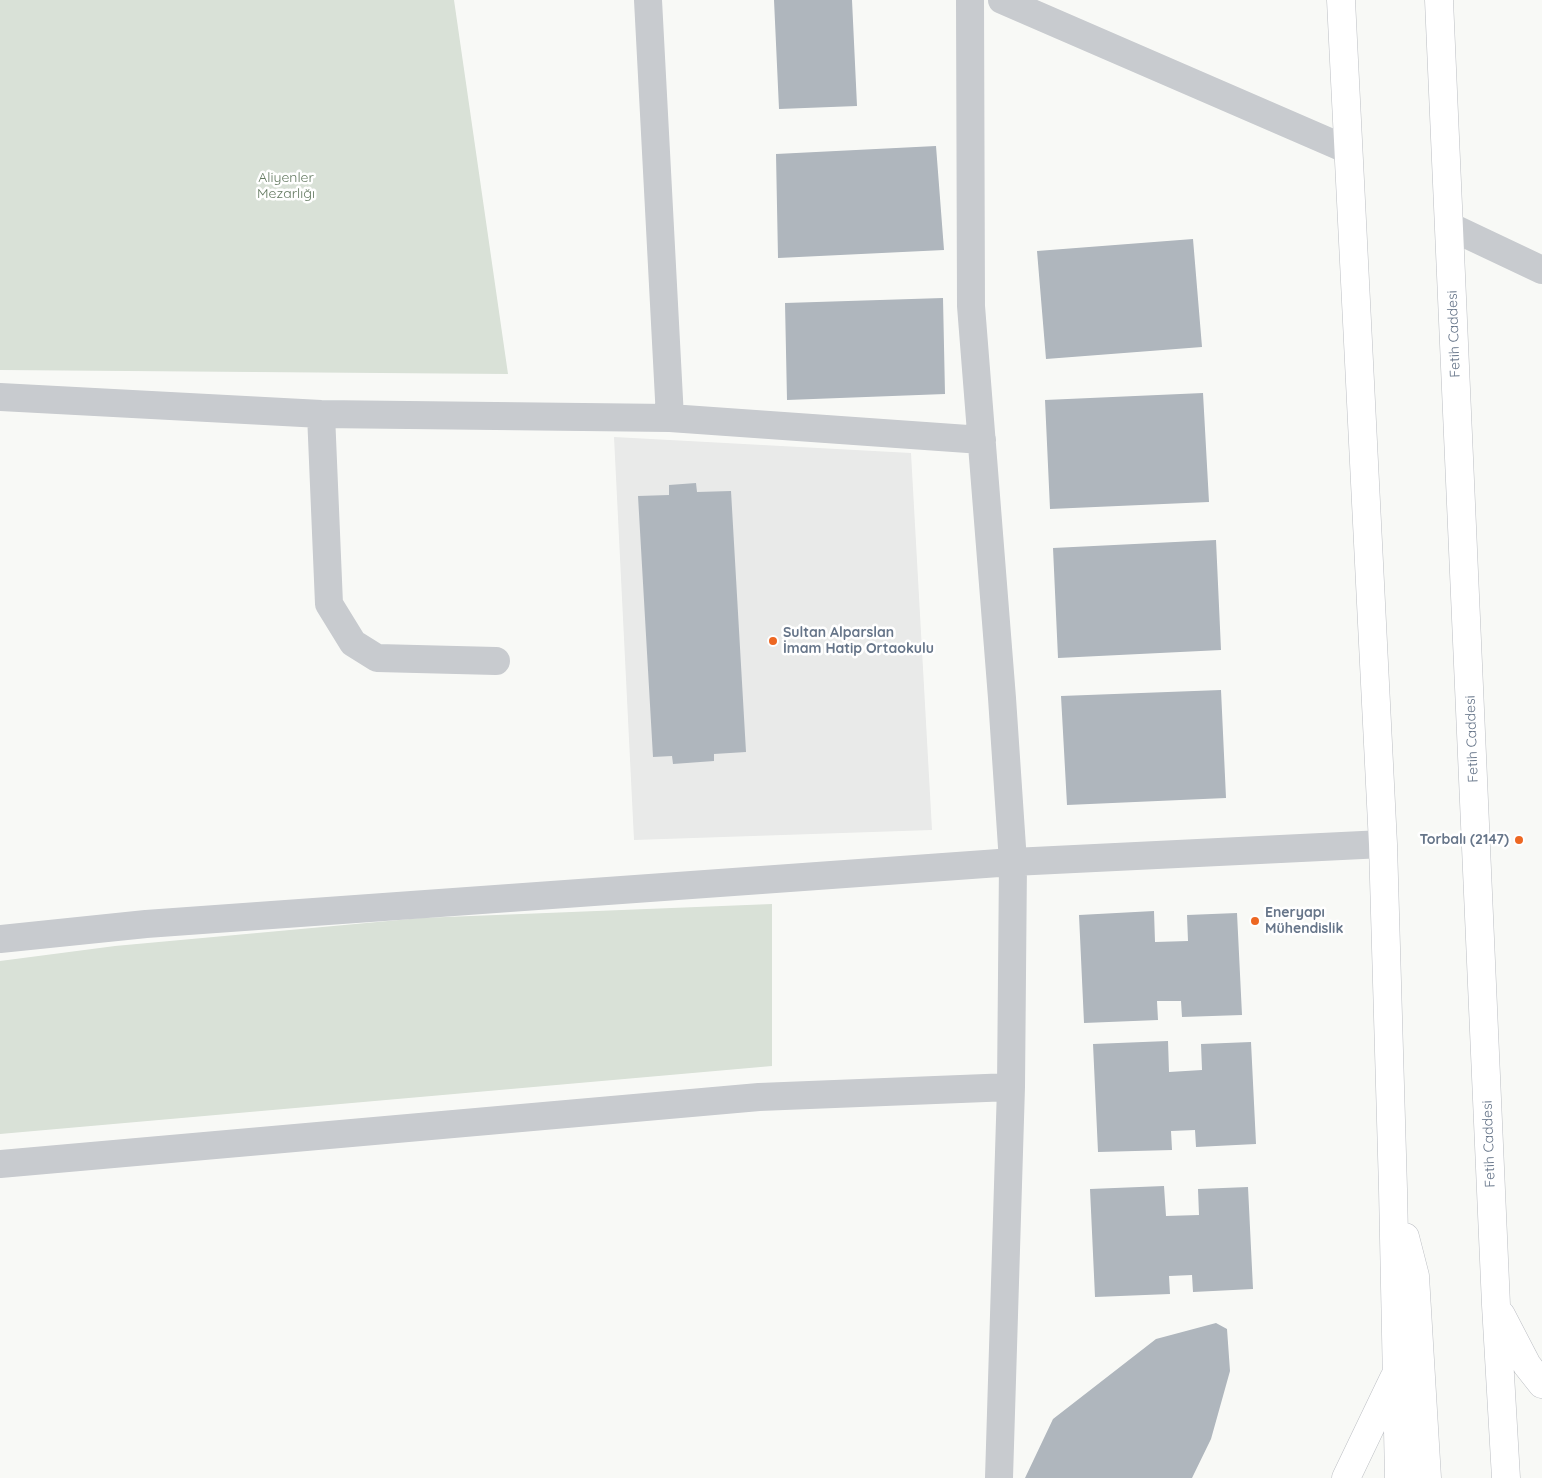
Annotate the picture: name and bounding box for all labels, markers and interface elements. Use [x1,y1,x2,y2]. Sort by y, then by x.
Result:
park label: Aliyenler Mezarlığı [257,170,315,202]
street label: Fetih Caddesi [1444,290,1464,378]
place label: Sultan Alparslan İmam Hatip Ortaokulu [783,625,934,658]
marker: Sultan Alparslan İmam Hatip Ortaokulu [767,635,779,647]
street label: Fetih Caddesi [1462,695,1482,783]
place label: Torbalı (2147) [1420,832,1509,848]
marker: Torbalı (2147) [1513,834,1525,846]
place label: Eneryapı Mühendislik [1265,905,1343,938]
marker: Eneryapı Mühendislik [1249,915,1261,927]
street label: Fetih Caddesi [1479,1100,1499,1188]

